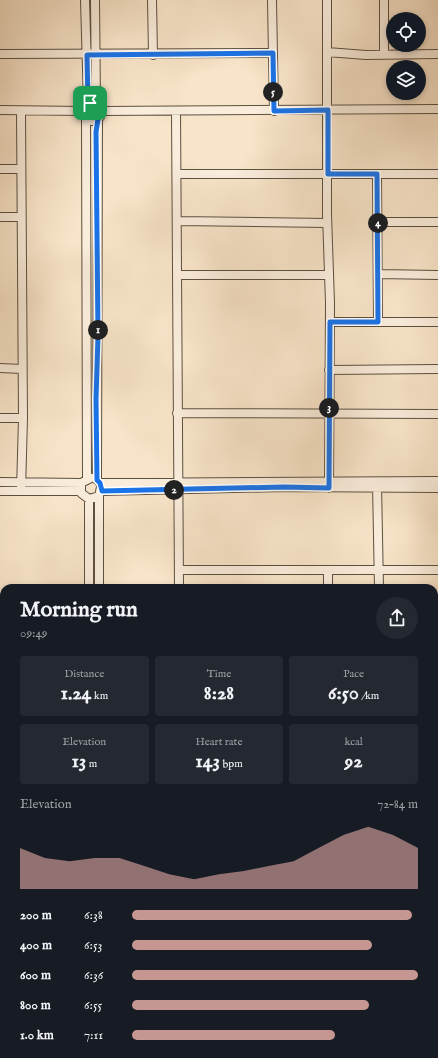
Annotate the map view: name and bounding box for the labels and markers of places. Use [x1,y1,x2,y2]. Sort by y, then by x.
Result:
pin: 5 [263,82,283,102]
pin [73,86,107,120]
pin: 4 [368,213,388,233]
pin: 1 [88,320,108,340]
pin: 3 [319,398,339,418]
pin: 2 [164,480,184,500]

